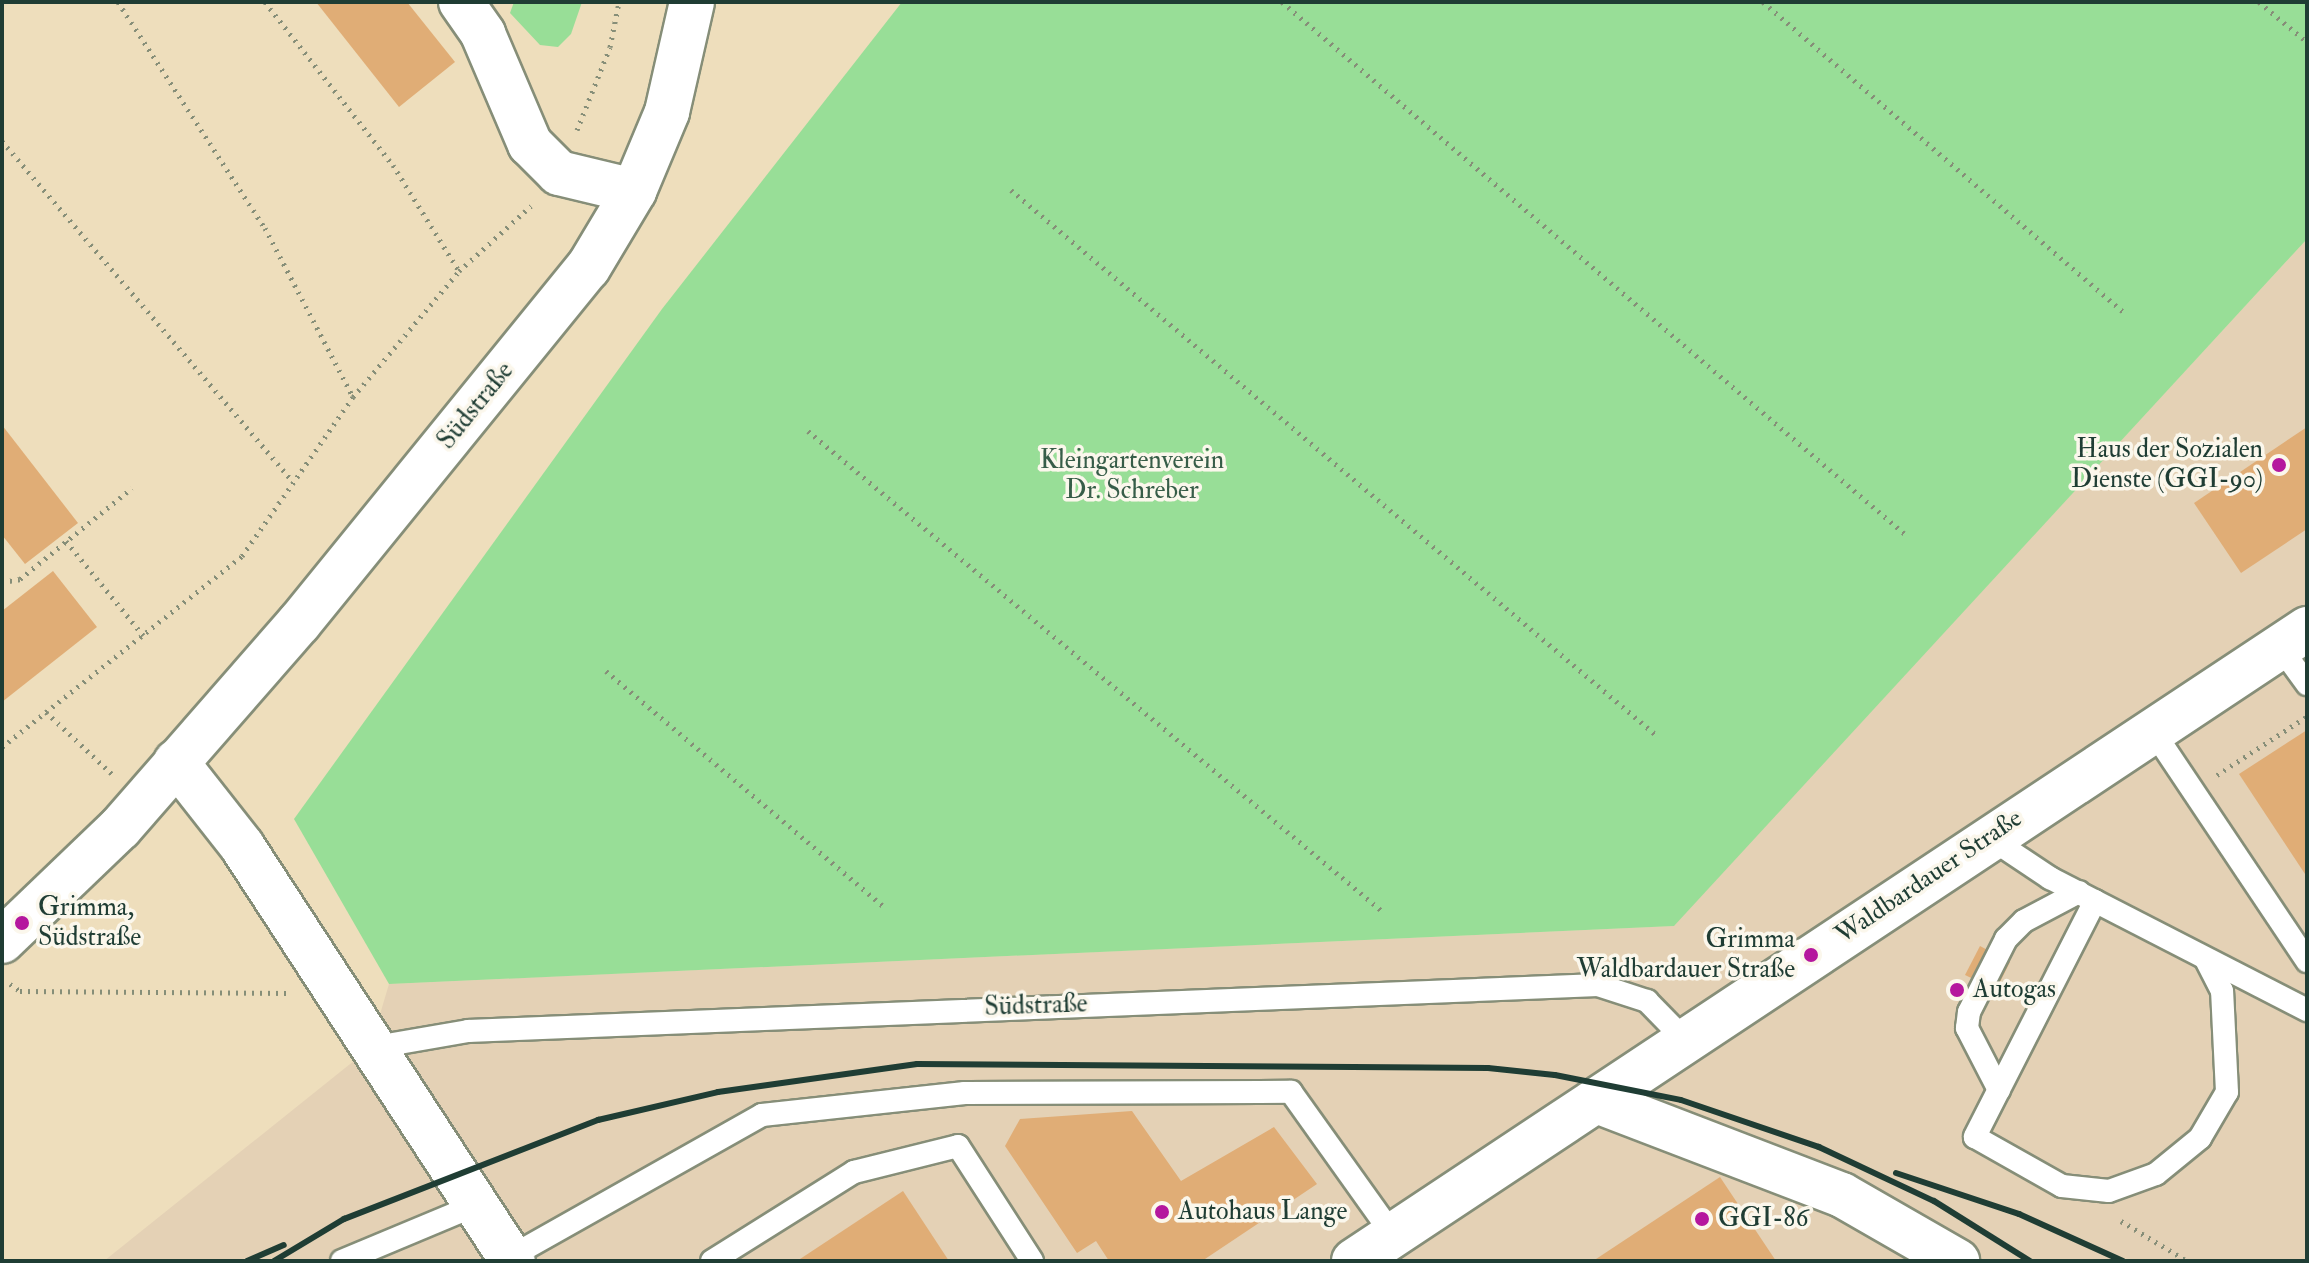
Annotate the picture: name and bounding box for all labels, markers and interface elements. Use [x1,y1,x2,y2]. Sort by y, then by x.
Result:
street label: Südstraße [431,356,521,456]
place label: Haus der Sozialen Dienste (GGI-90) [2071,434,2263,496]
park label: Kleingartenverein Dr. Schreber [1040,445,1224,506]
marker: Haus der Sozialen Dienste (GGI-90) [2270,456,2288,474]
street label: Waldbardauer Straße [1830,803,2028,951]
place label: Grimma, Südstraße [38,892,141,954]
marker: Grimma, Südstraße [13,914,31,932]
place label: Grimma Waldbardauer Straße [1577,924,1795,986]
marker: Grimma Waldbardauer Straße [1802,946,1820,964]
place label: Autogas [1973,974,2056,1006]
marker: Autogas [1948,981,1966,999]
street label: Südstraße [984,989,1088,1023]
place label: Autohaus Lange [1178,1196,1347,1228]
marker: Autohaus Lange [1153,1203,1171,1221]
place label: GGI-86 [1718,1203,1808,1235]
marker: GGI-86 [1693,1210,1711,1228]

